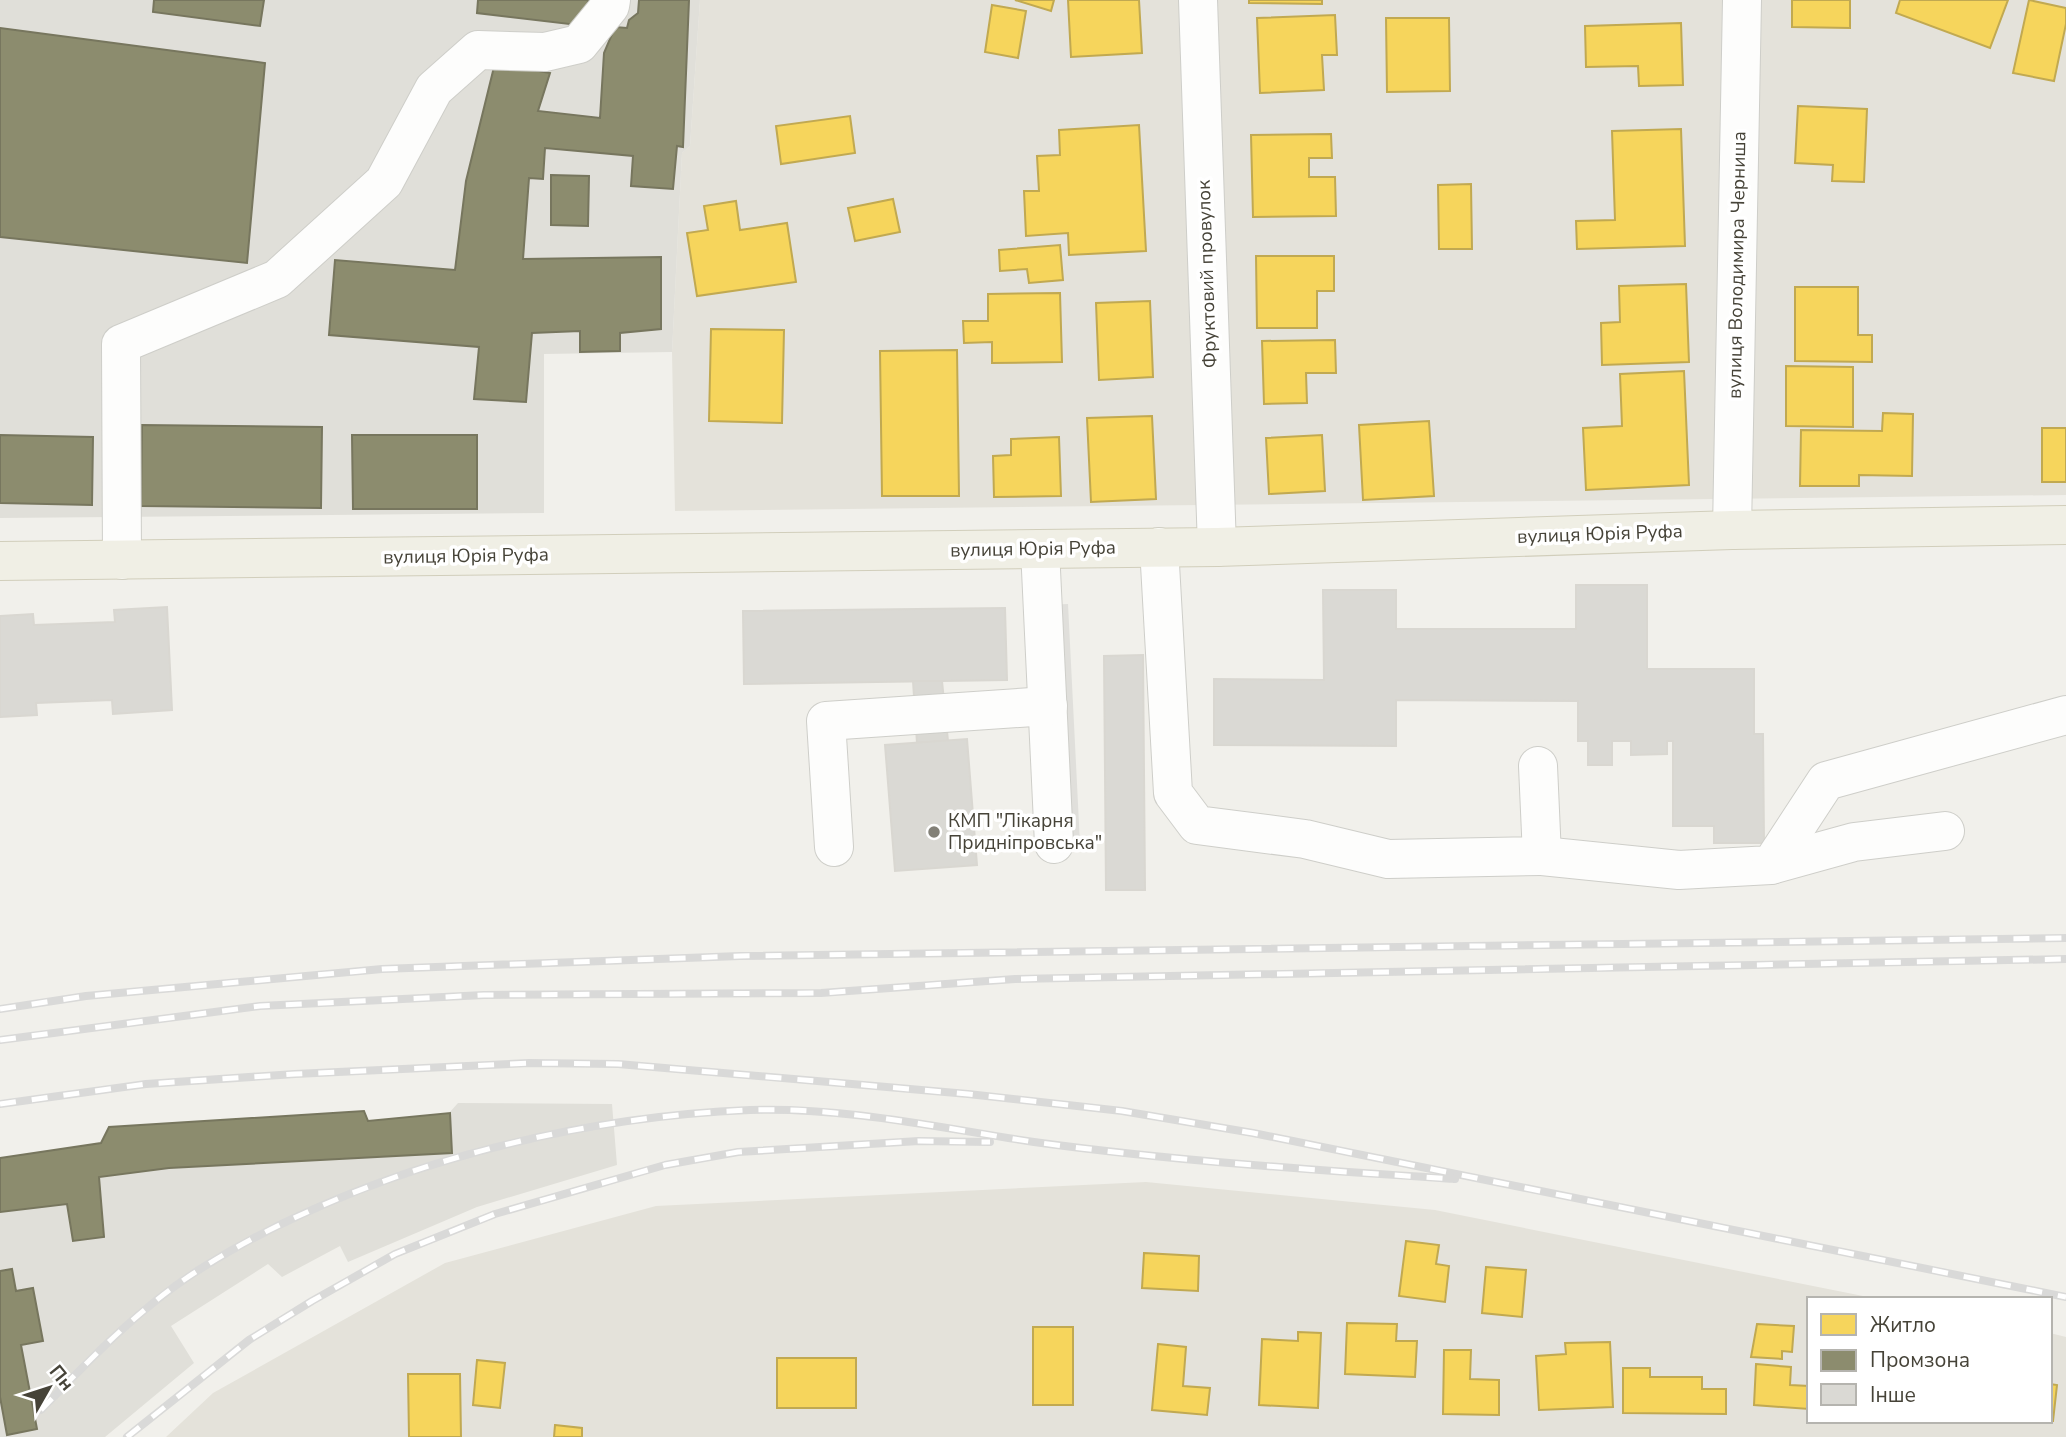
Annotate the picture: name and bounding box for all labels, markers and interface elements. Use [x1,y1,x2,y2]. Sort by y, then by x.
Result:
street label: вулиця Володимира Черниша [1722,131,1752,399]
street label: Фруктовий провулок [1191,179,1223,369]
street label: вулиця Юрія Руфа [1517,518,1683,550]
street label: вулиця Юрія Руфа [950,535,1116,563]
street label: вулиця Юрія Руфа [383,542,549,570]
place label: КМП "Лікарня Придніпровська" [948,808,1102,856]
marker: КМП "Лікарня Придніпровська" [926,824,942,840]
legend [1807,1297,2052,1423]
text: Житло [1870,1311,1936,1339]
text: Промзона [1870,1346,1970,1374]
north arrow [14,1353,84,1423]
text: Пн [43,1360,80,1396]
text: Інше [1870,1381,1916,1409]

